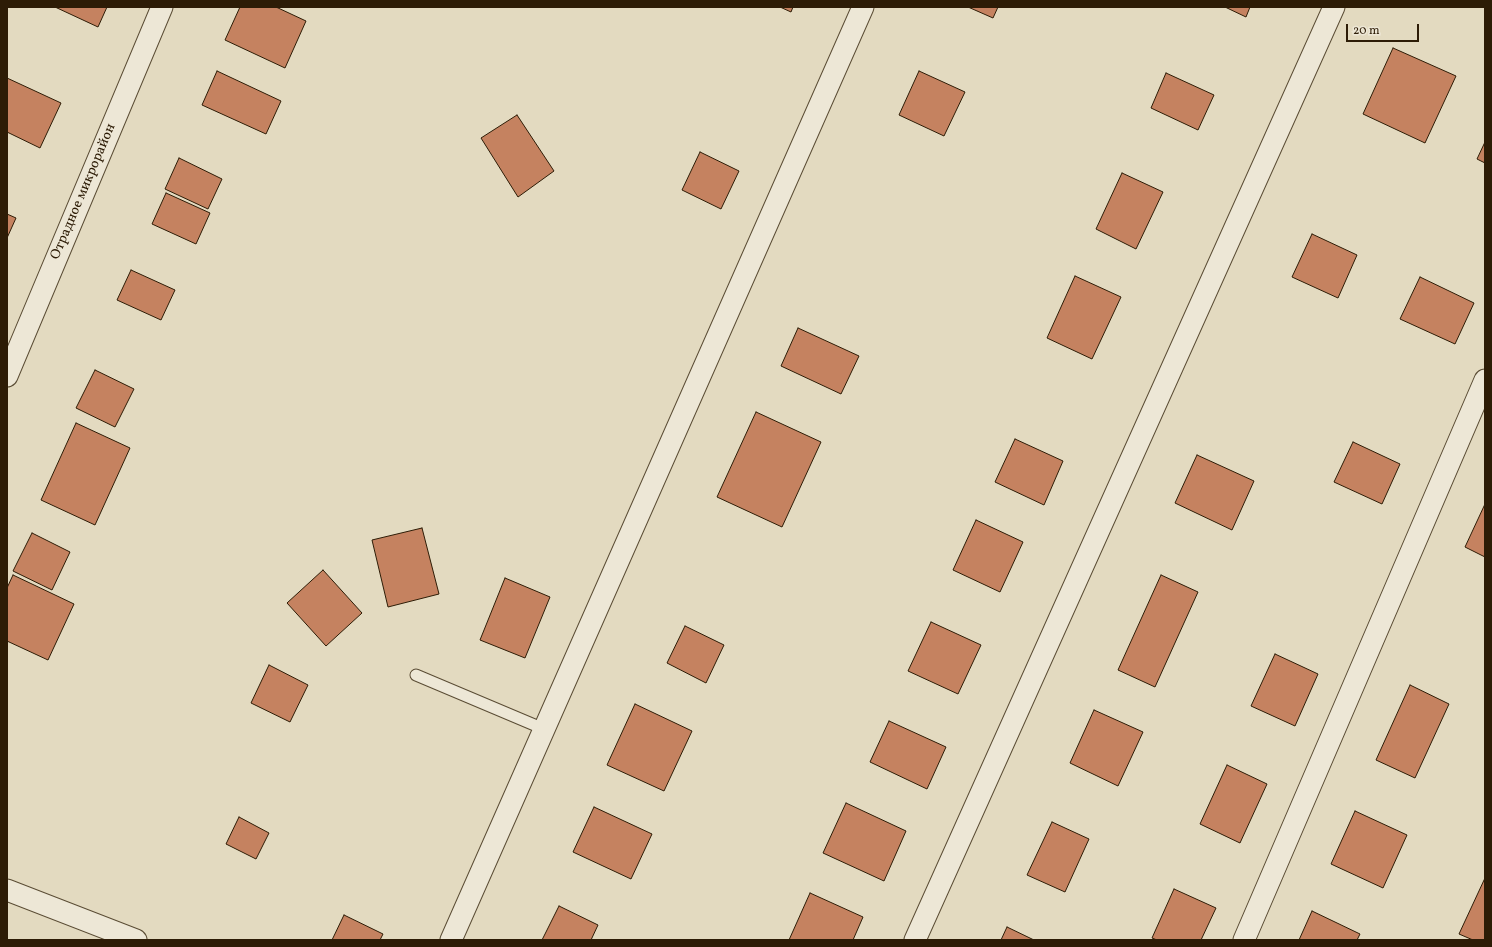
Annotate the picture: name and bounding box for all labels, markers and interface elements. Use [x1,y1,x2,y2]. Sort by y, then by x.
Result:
scale bar [1348,16,1421,42]
text: 20 m [1353,23,1380,39]
street label: Отрадное микрорайон [48,121,120,263]

